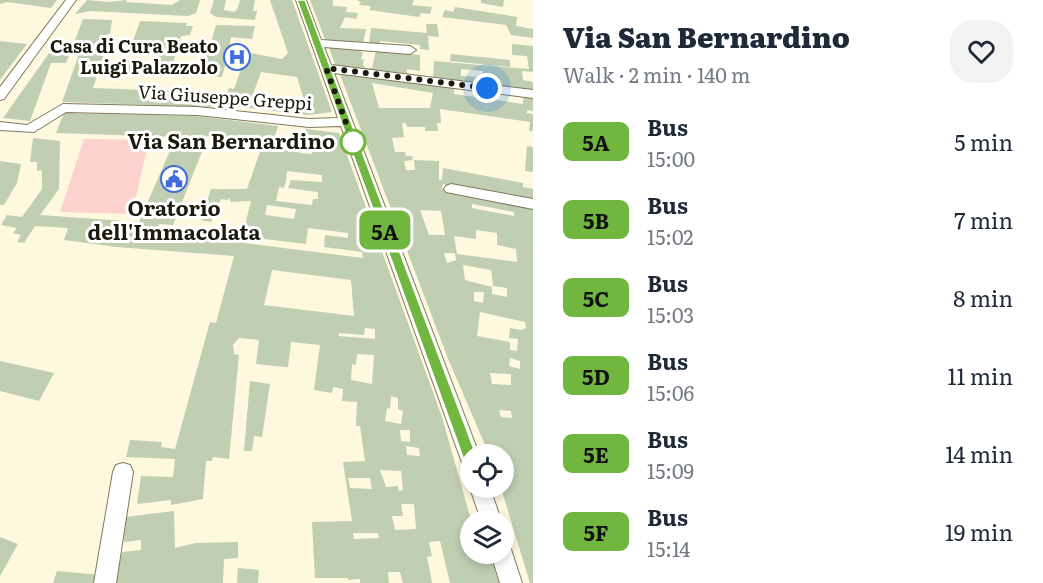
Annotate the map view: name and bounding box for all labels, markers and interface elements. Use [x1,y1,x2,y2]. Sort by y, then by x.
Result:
text: Via San Bernardino [563,15,850,57]
button: heart [950,20,1013,83]
place label: Casa di Cura Beato Luigi Palazzolo [50,32,218,80]
hospital icon: Casa di Cura Beato Luigi Palazzolo [222,42,252,72]
text: Walk · 2 min · 140 m [563,59,750,89]
your location [472,73,502,103]
street label: Via Giuseppe Greppi [137,77,313,116]
text: Bus [647,110,688,143]
place label: Via San Bernardino [128,124,335,155]
text: 5 min [954,125,1013,158]
text: 5A [582,126,610,157]
marker: Via San Bernardino [340,129,366,155]
text: 15:00 [647,143,695,173]
public building icon: Oratorio dell'Immacolata [159,164,189,194]
text: Bus [647,188,688,221]
place label: Oratorio dell'Immacolata [87,191,261,246]
text: 7 min [954,203,1013,236]
text: 5B [583,204,609,235]
line badge: 5A [358,210,412,250]
text: 5A [371,215,399,246]
text: 15:02 [647,221,693,251]
text: Bus [647,266,688,299]
text: 8 min [953,281,1013,314]
text: 5C [583,282,609,313]
text: 15:03 [647,299,694,329]
text: Bus [647,344,688,377]
text: 11 min [947,359,1013,392]
text: 5D [582,360,610,391]
text: 15:06 [647,377,694,407]
text: Bus [647,422,688,455]
text: 14 min [945,437,1013,470]
text: 5E [583,438,609,469]
map controls [460,444,514,564]
button: locate [460,444,514,498]
text: 15:09 [647,455,694,485]
text: Bus [647,500,688,533]
button: layers [460,510,514,564]
text: 19 min [945,515,1013,548]
text: 5F [584,516,608,547]
text: 15:14 [647,533,690,563]

